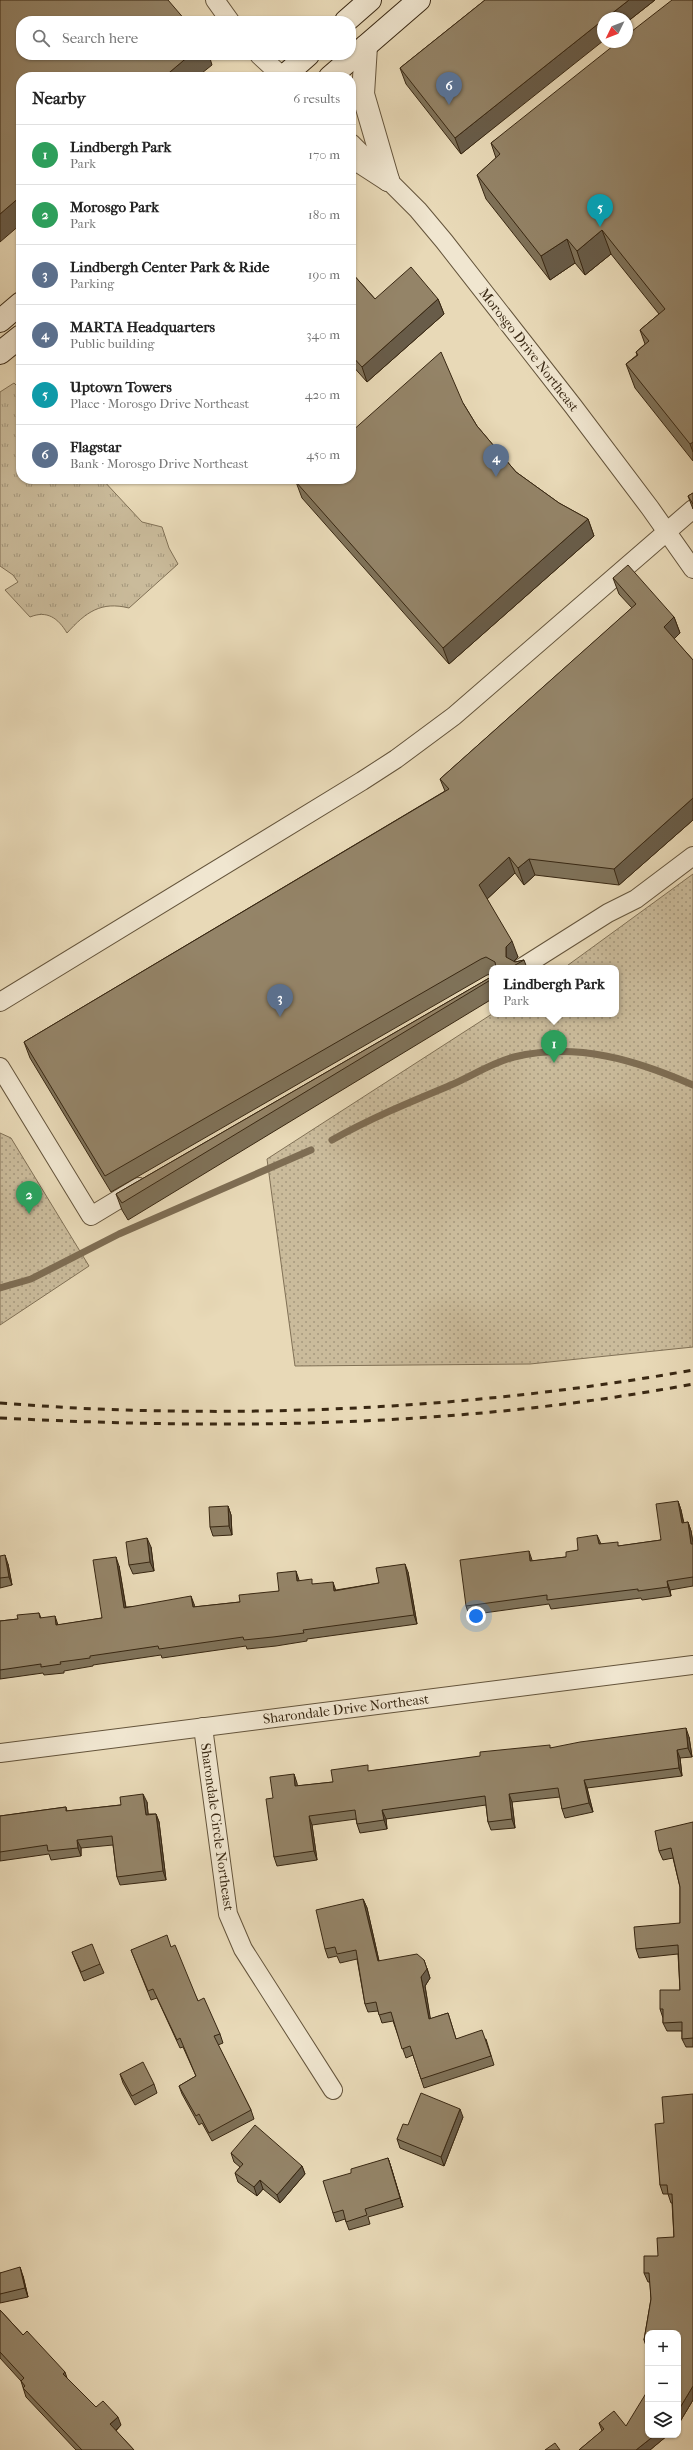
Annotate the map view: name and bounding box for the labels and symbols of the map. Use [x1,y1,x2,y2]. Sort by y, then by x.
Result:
north arrow [597,12,633,48]
pin: 6 [436,72,462,105]
pin: 5 [587,194,613,227]
street label: Morosgo Drive Northeast [475,285,583,415]
pin: 4 [483,444,509,477]
pin: 3 [267,984,293,1017]
pin: 1 [541,1030,567,1063]
pin: 2 [16,1181,42,1214]
your location [466,1606,486,1626]
street label: Sharondale Drive Northeast [262,1690,430,1728]
street label: Sharondale Circle Northeast [197,1742,237,1912]

